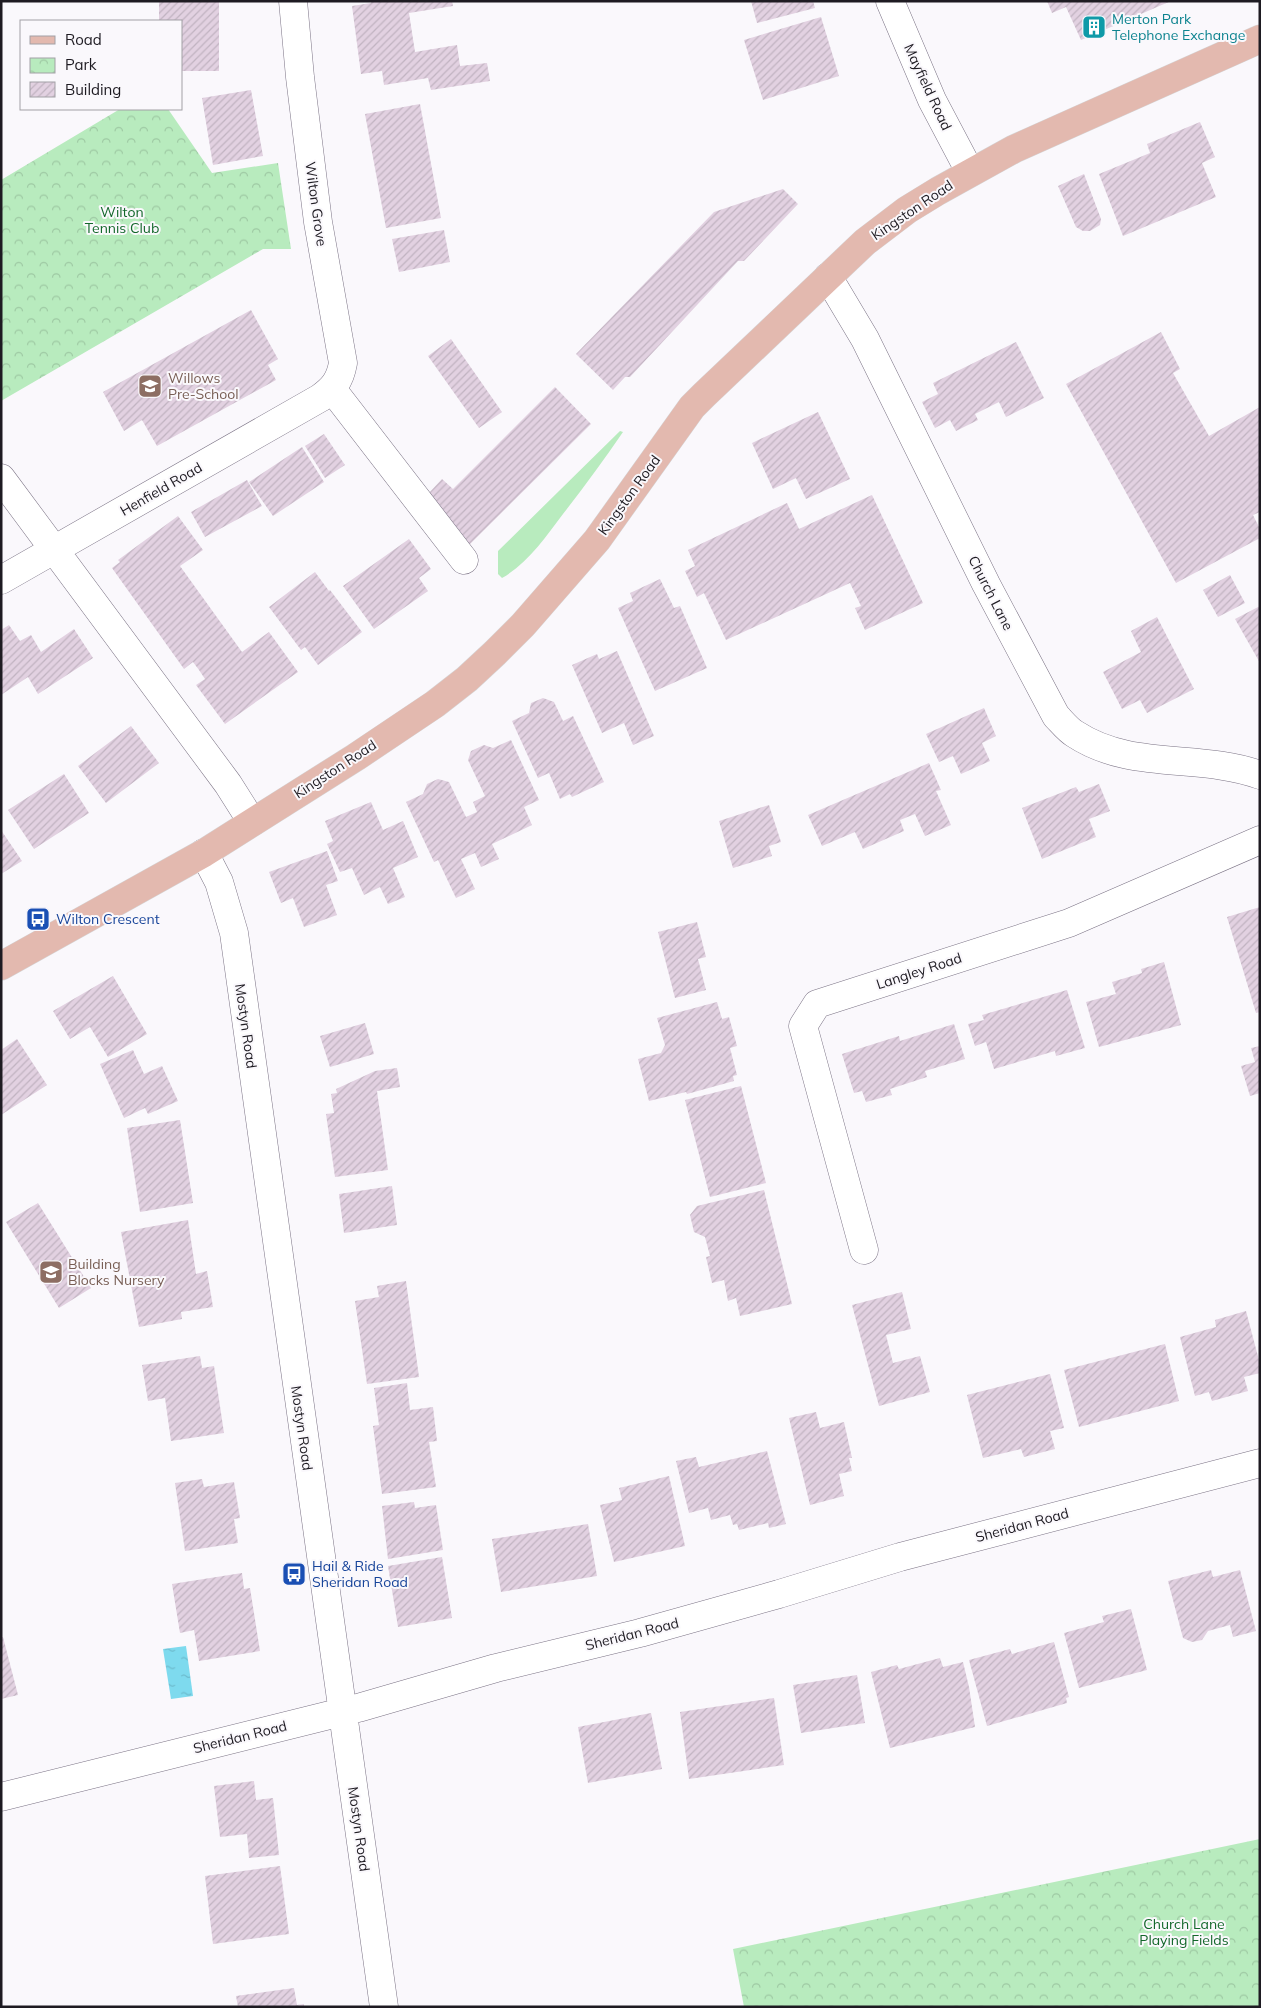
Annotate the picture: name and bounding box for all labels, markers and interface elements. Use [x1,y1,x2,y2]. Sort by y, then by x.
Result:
place label: Merton Park Telephone Exchange [1112,10,1245,44]
building icon: Merton Park Telephone Exchange [1081,14,1107,40]
legend [20,20,182,110]
text: Road [65,30,102,49]
street label: Mayfield Road [900,41,956,133]
text: Park [65,55,97,74]
text: Building [65,80,121,99]
street label: Wilton Grove [301,161,331,247]
street label: Kingston Road [868,176,956,244]
park label: Wilton Tennis Club [85,203,159,237]
place label: Willows Pre-School [168,369,239,403]
school or university icon: Willows Pre-School [137,373,163,399]
street label: Kingston Road [594,451,664,539]
street label: Henfield Road [117,458,205,520]
street label: Church Lane [964,553,1018,633]
street label: Kingston Road [290,736,380,802]
bus stop icon: Wilton Crescent [25,906,51,932]
place label: Wilton Crescent [56,910,160,928]
street label: Langley Road [874,949,964,993]
street label: Mostyn Road [231,982,261,1070]
place label: Building Blocks Nursery [68,1255,165,1289]
school or university icon: Building Blocks Nursery [38,1259,64,1285]
street label: Mostyn Road [287,1384,317,1472]
street label: Sheridan Road [973,1504,1071,1546]
place label: Hail & Ride Sheridan Road [312,1557,408,1591]
bus stop icon: Hail & Ride Sheridan Road [281,1561,307,1587]
street label: Sheridan Road [583,1614,681,1654]
street label: Sheridan Road [191,1717,289,1757]
street label: Mostyn Road [344,1785,374,1873]
park label: Church Lane Playing Fields [1139,1915,1229,1949]

